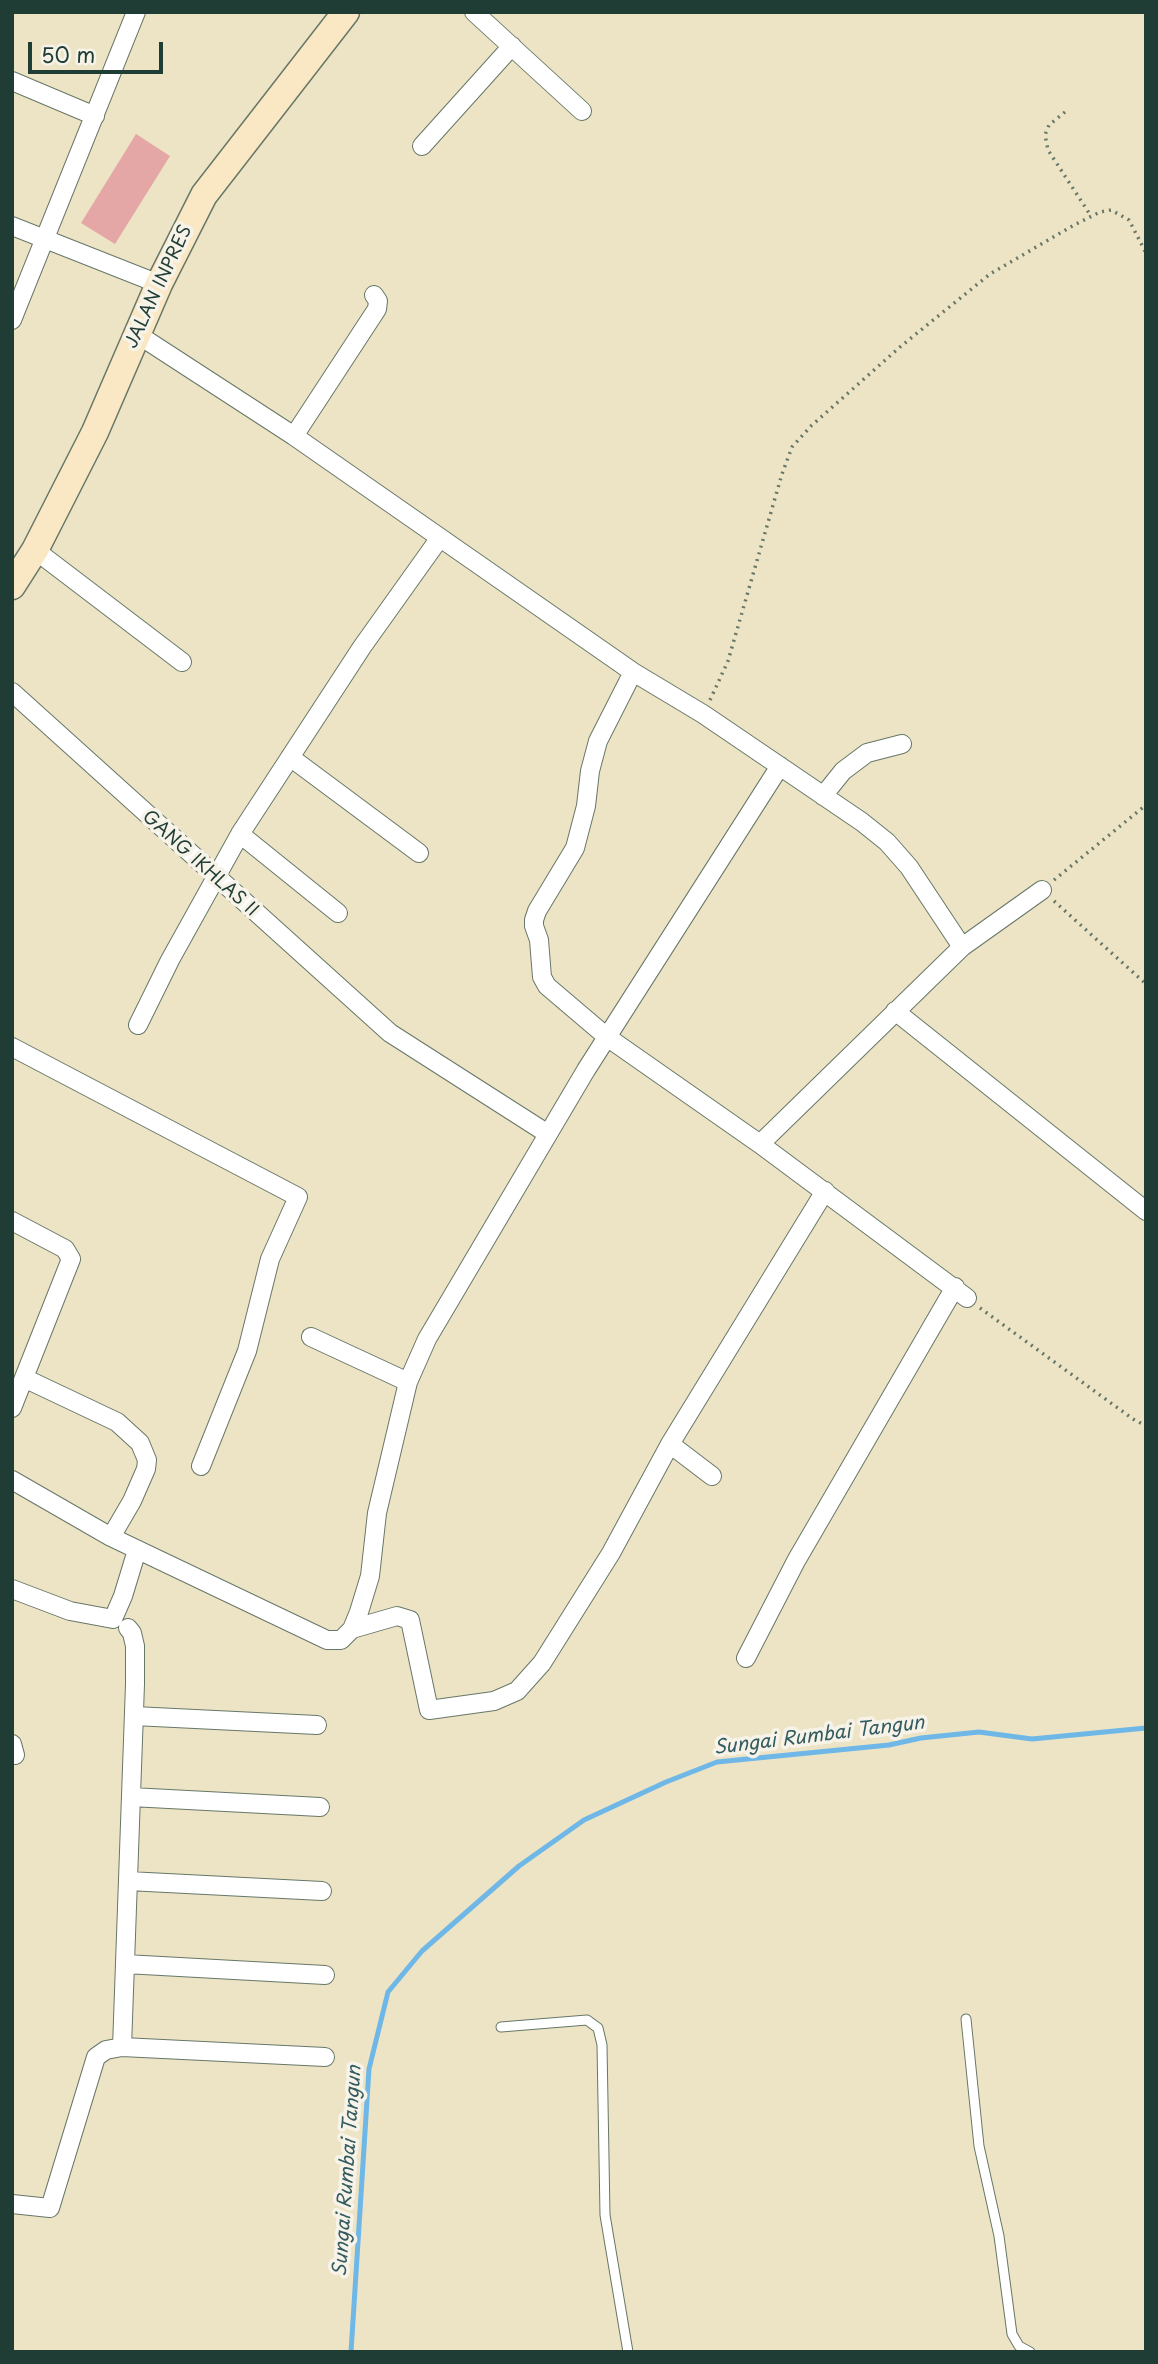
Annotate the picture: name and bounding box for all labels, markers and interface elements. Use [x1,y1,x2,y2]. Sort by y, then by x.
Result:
scale bar [32,28,166,72]
text: 50 m [41,38,95,70]
street label: JALAN INPRES [121,222,197,352]
street label: GANG IKHLAS II [138,806,262,922]
water label: Sungai Rumbai Tangun [713,1712,925,1760]
water label: Sungai Rumbai Tangun [329,2065,367,2277]

